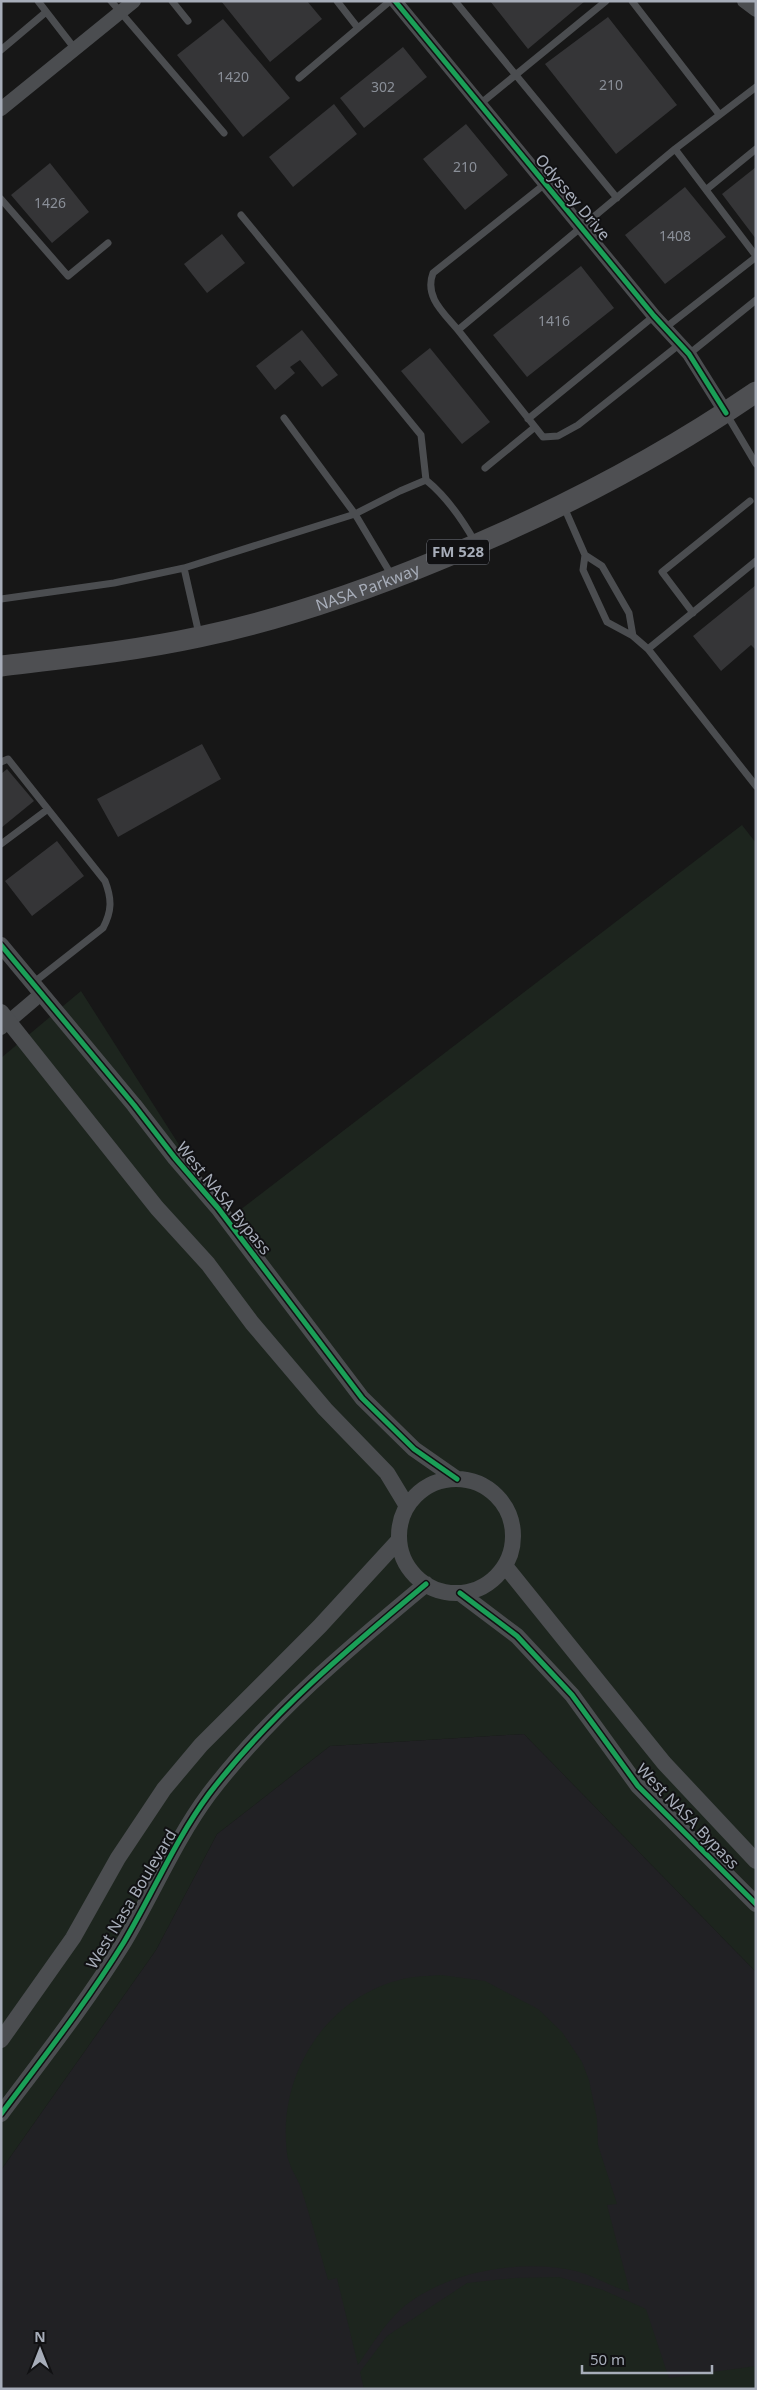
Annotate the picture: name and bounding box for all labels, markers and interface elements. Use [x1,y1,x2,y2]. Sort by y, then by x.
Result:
house number: 1420 [217,67,249,86]
house number: 210 [599,75,623,94]
house number: 302 [371,77,395,96]
street label: Odyssey Drive [530,149,616,245]
house number: 210 [453,157,477,176]
house number: 1426 [34,193,66,212]
house number: 1408 [659,226,691,245]
house number: 1416 [538,311,570,330]
road number: FM 528 [427,540,489,564]
street label: NASA Parkway [313,558,423,616]
street label: West NASA Bypass [172,1137,276,1259]
street label: West NASA Bypass [632,1758,744,1874]
street label: West Nasa Boulevard [81,1825,181,1973]
north arrow [15,2325,65,2375]
text: N [34,2327,46,2346]
scale bar [582,2342,712,2374]
text: 50 m [590,2349,625,2369]

